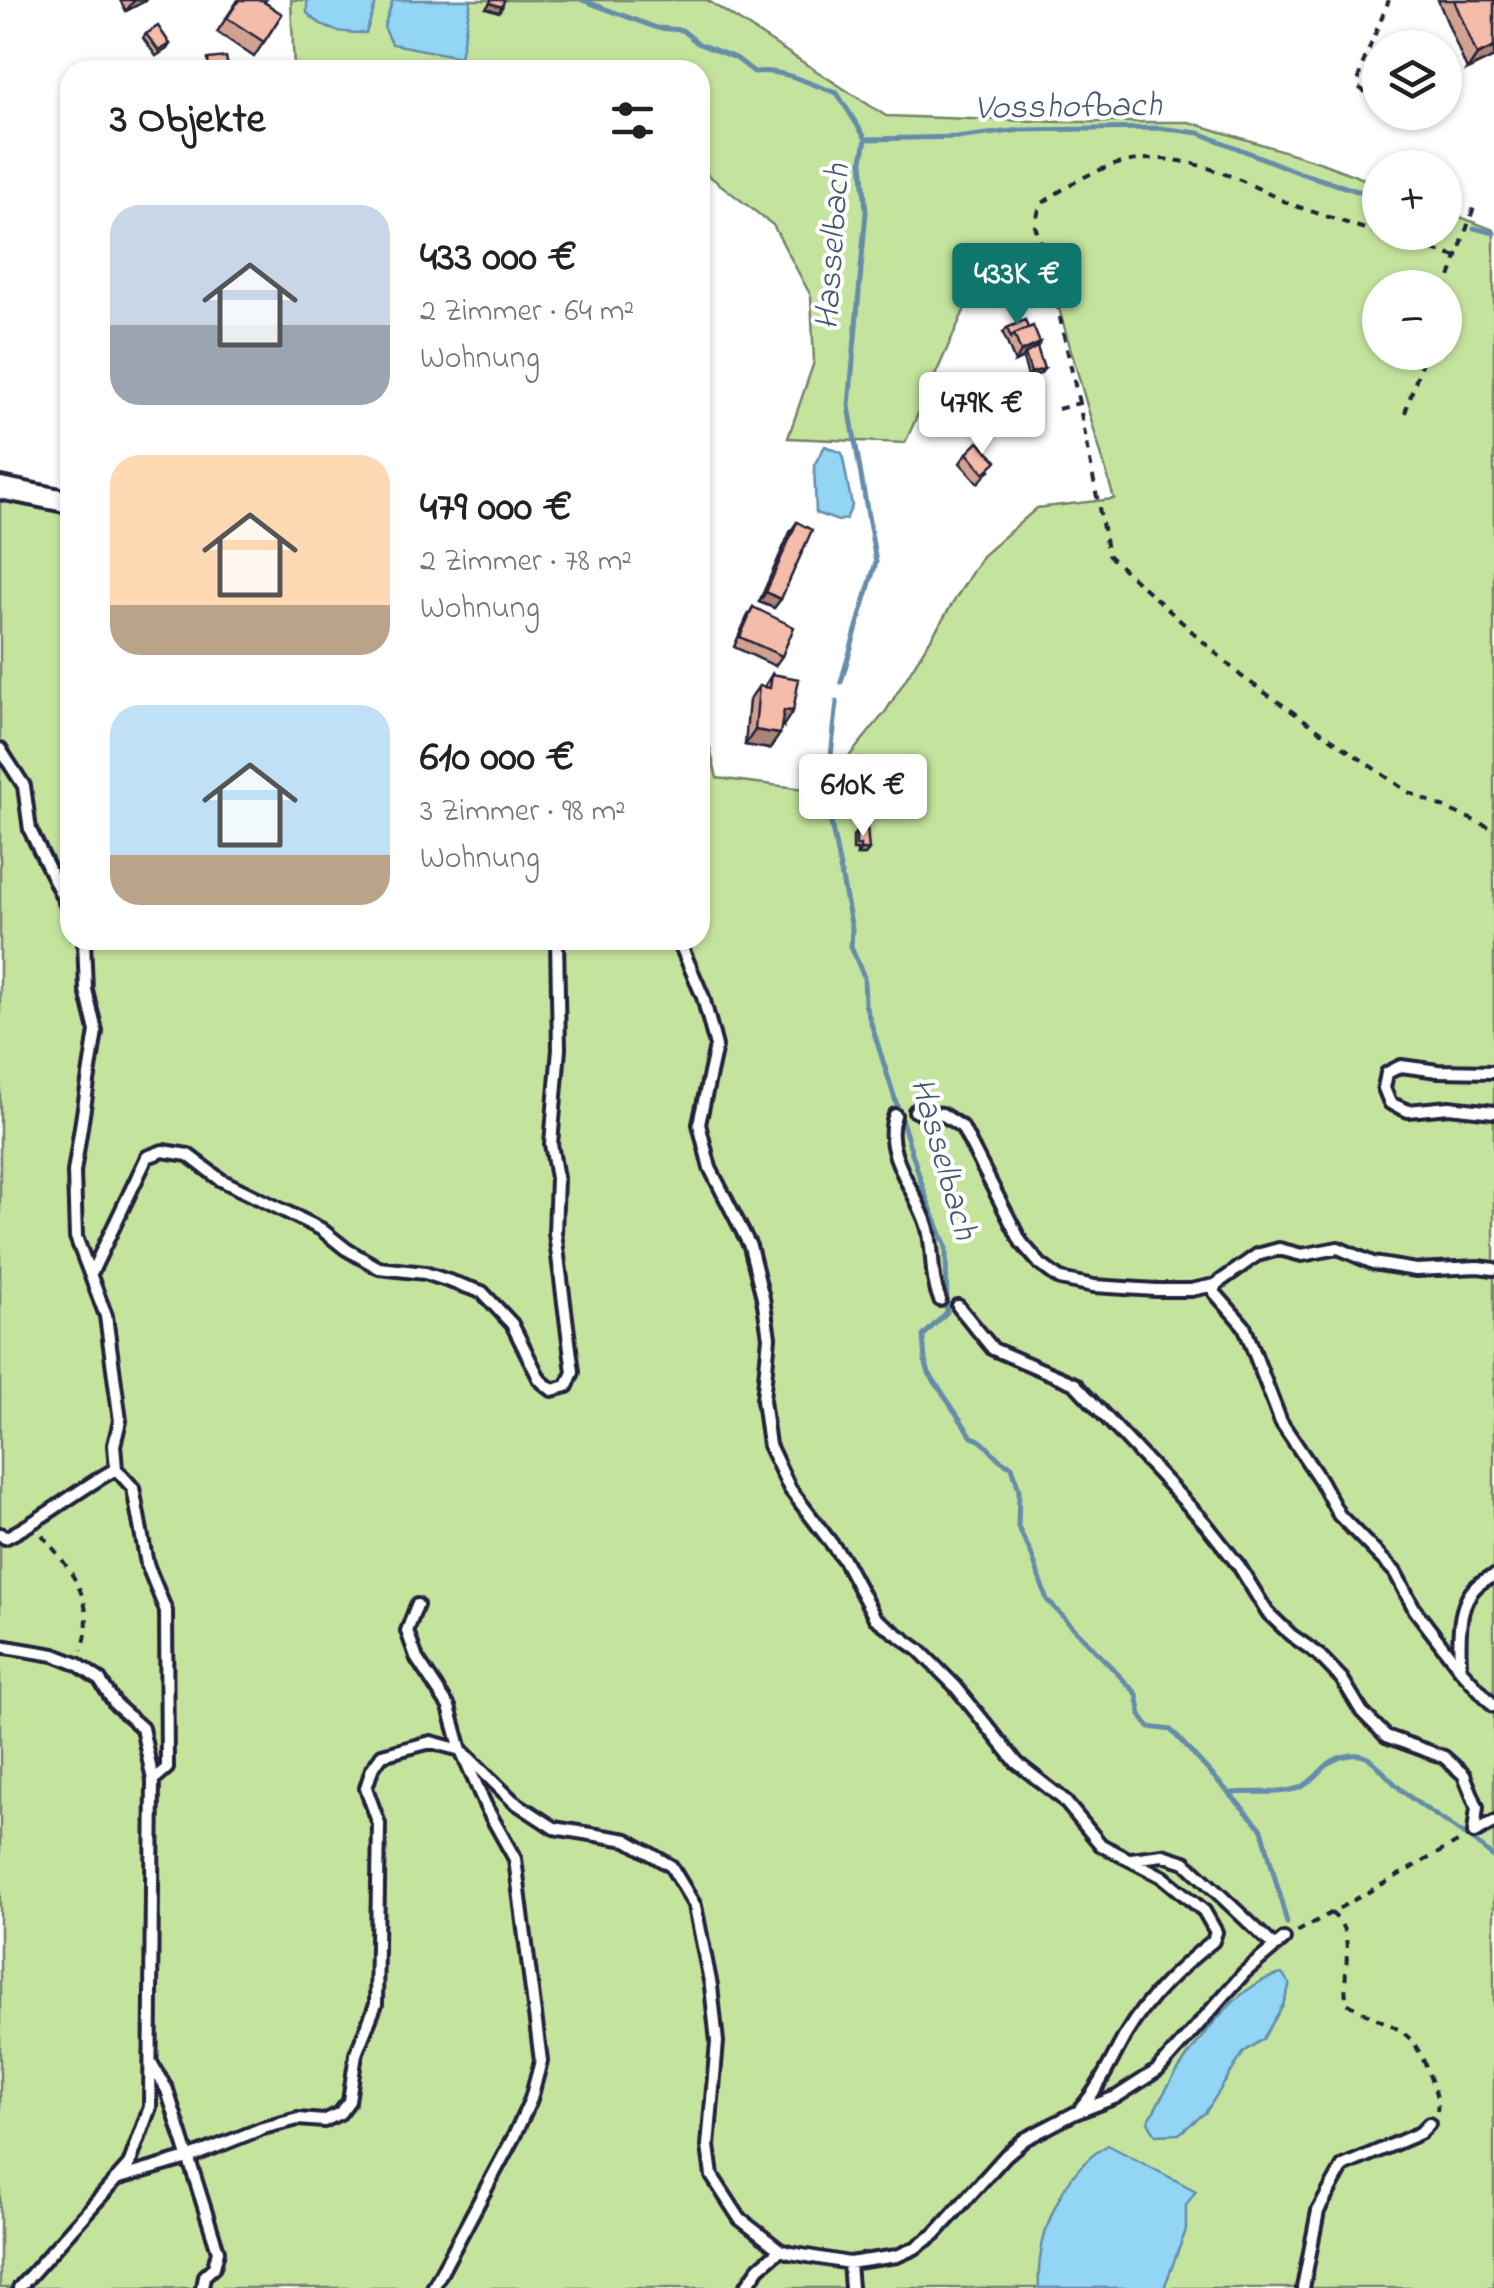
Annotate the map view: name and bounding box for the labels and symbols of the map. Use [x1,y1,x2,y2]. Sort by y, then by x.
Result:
water label: Vosshofbach [974,81,1164,135]
water label: Hasselbach [803,161,865,332]
pin: 433K € [936,243,1098,328]
pin: 479K € [901,372,1063,457]
pin: 610K € [782,754,944,839]
water label: Hasselbach [895,1072,990,1247]

